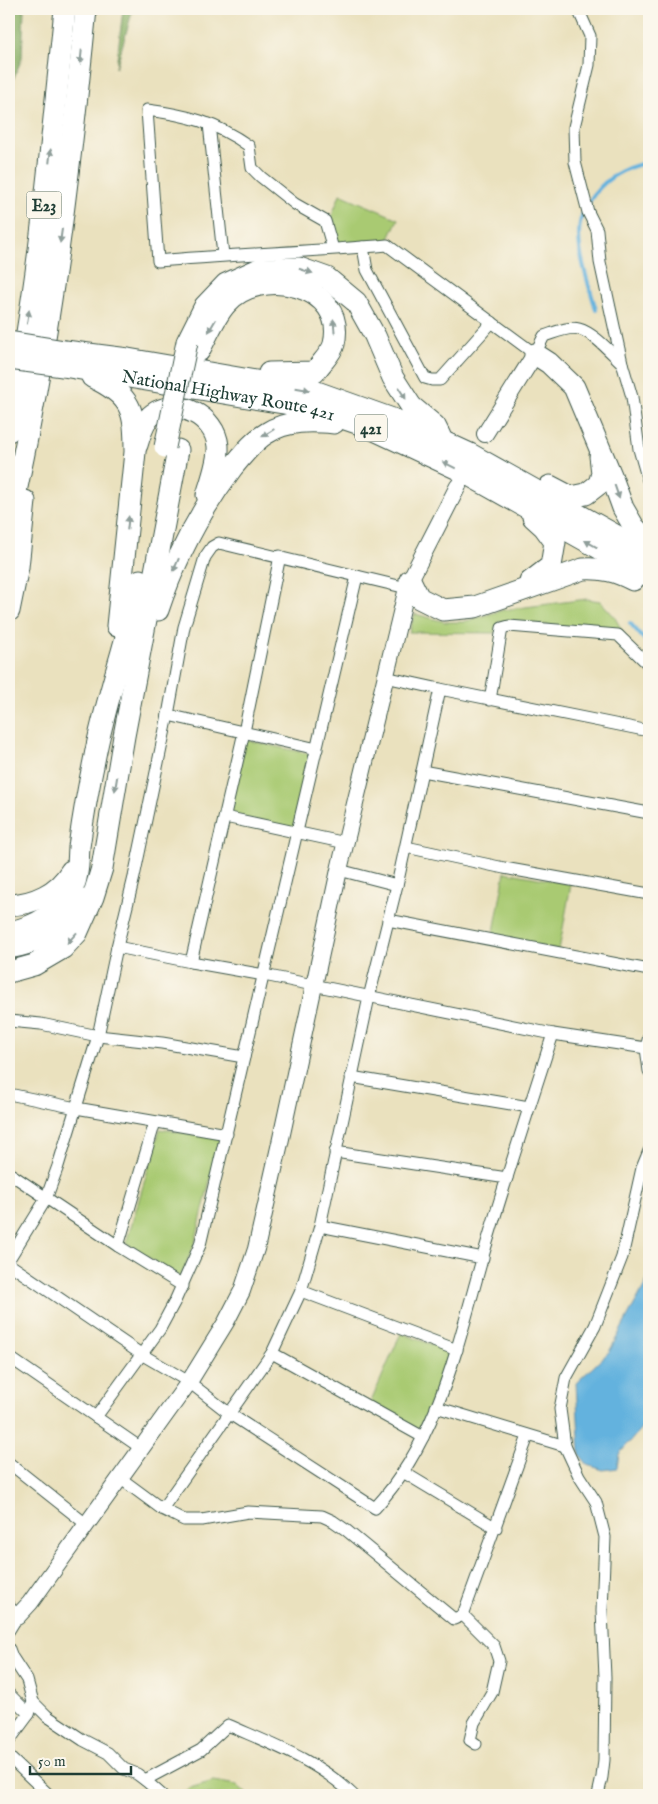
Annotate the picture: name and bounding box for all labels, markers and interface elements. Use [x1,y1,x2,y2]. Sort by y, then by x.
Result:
one-way arrow [77,50,85,66]
one-way arrow [46,148,54,164]
road number: E23 [27,192,62,218]
one-way arrow [56,228,64,244]
one-way arrow [298,268,313,275]
one-way arrow [25,309,33,325]
one-way arrow [330,318,338,334]
one-way arrow [208,320,217,333]
street label: National Highway Route 421 [120,366,338,428]
one-way arrow [295,386,311,394]
one-way arrow [398,386,407,399]
road number: 421 [355,414,387,442]
one-way arrow [261,429,274,438]
one-way arrow [442,460,457,469]
one-way arrow [613,485,621,500]
one-way arrow [124,515,132,531]
one-way arrow [585,539,598,548]
one-way arrow [172,558,180,572]
one-way arrow [111,776,119,792]
one-way arrow [66,932,78,944]
scale bar [30,1744,131,1776]
text: 50 m [38,1752,66,1771]

